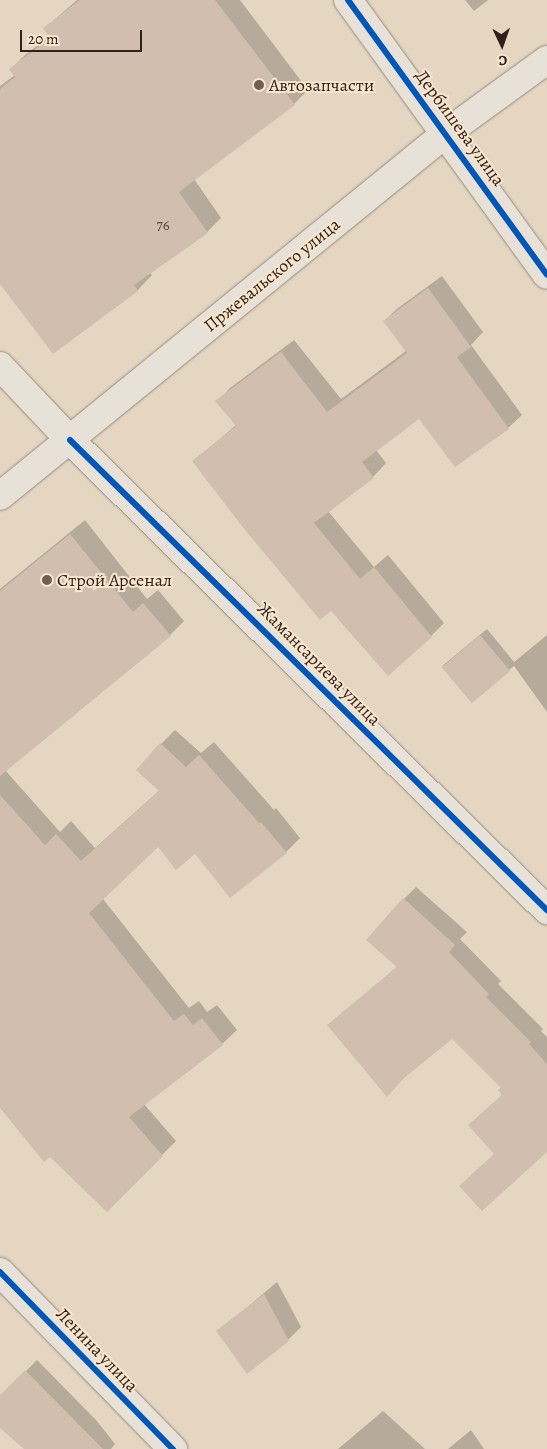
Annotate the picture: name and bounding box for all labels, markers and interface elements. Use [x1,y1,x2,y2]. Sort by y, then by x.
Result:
scale bar [22,20,145,52]
north arrow [477,20,527,70]
text: 20 m [28,29,59,49]
text: С [498,51,508,70]
street label: Дербишева улица [411,66,509,190]
place label: Автозапчасти [269,74,374,96]
marker: Автозапчасти [253,79,265,91]
street label: Пржевальского улица [200,213,344,337]
house number: 76 [156,217,170,235]
place label: Строй Арсенал [57,569,172,591]
marker: Строй Арсенал [41,574,53,586]
street label: Жамансариева улица [253,598,385,730]
street label: Ленина улица [51,1303,143,1397]

